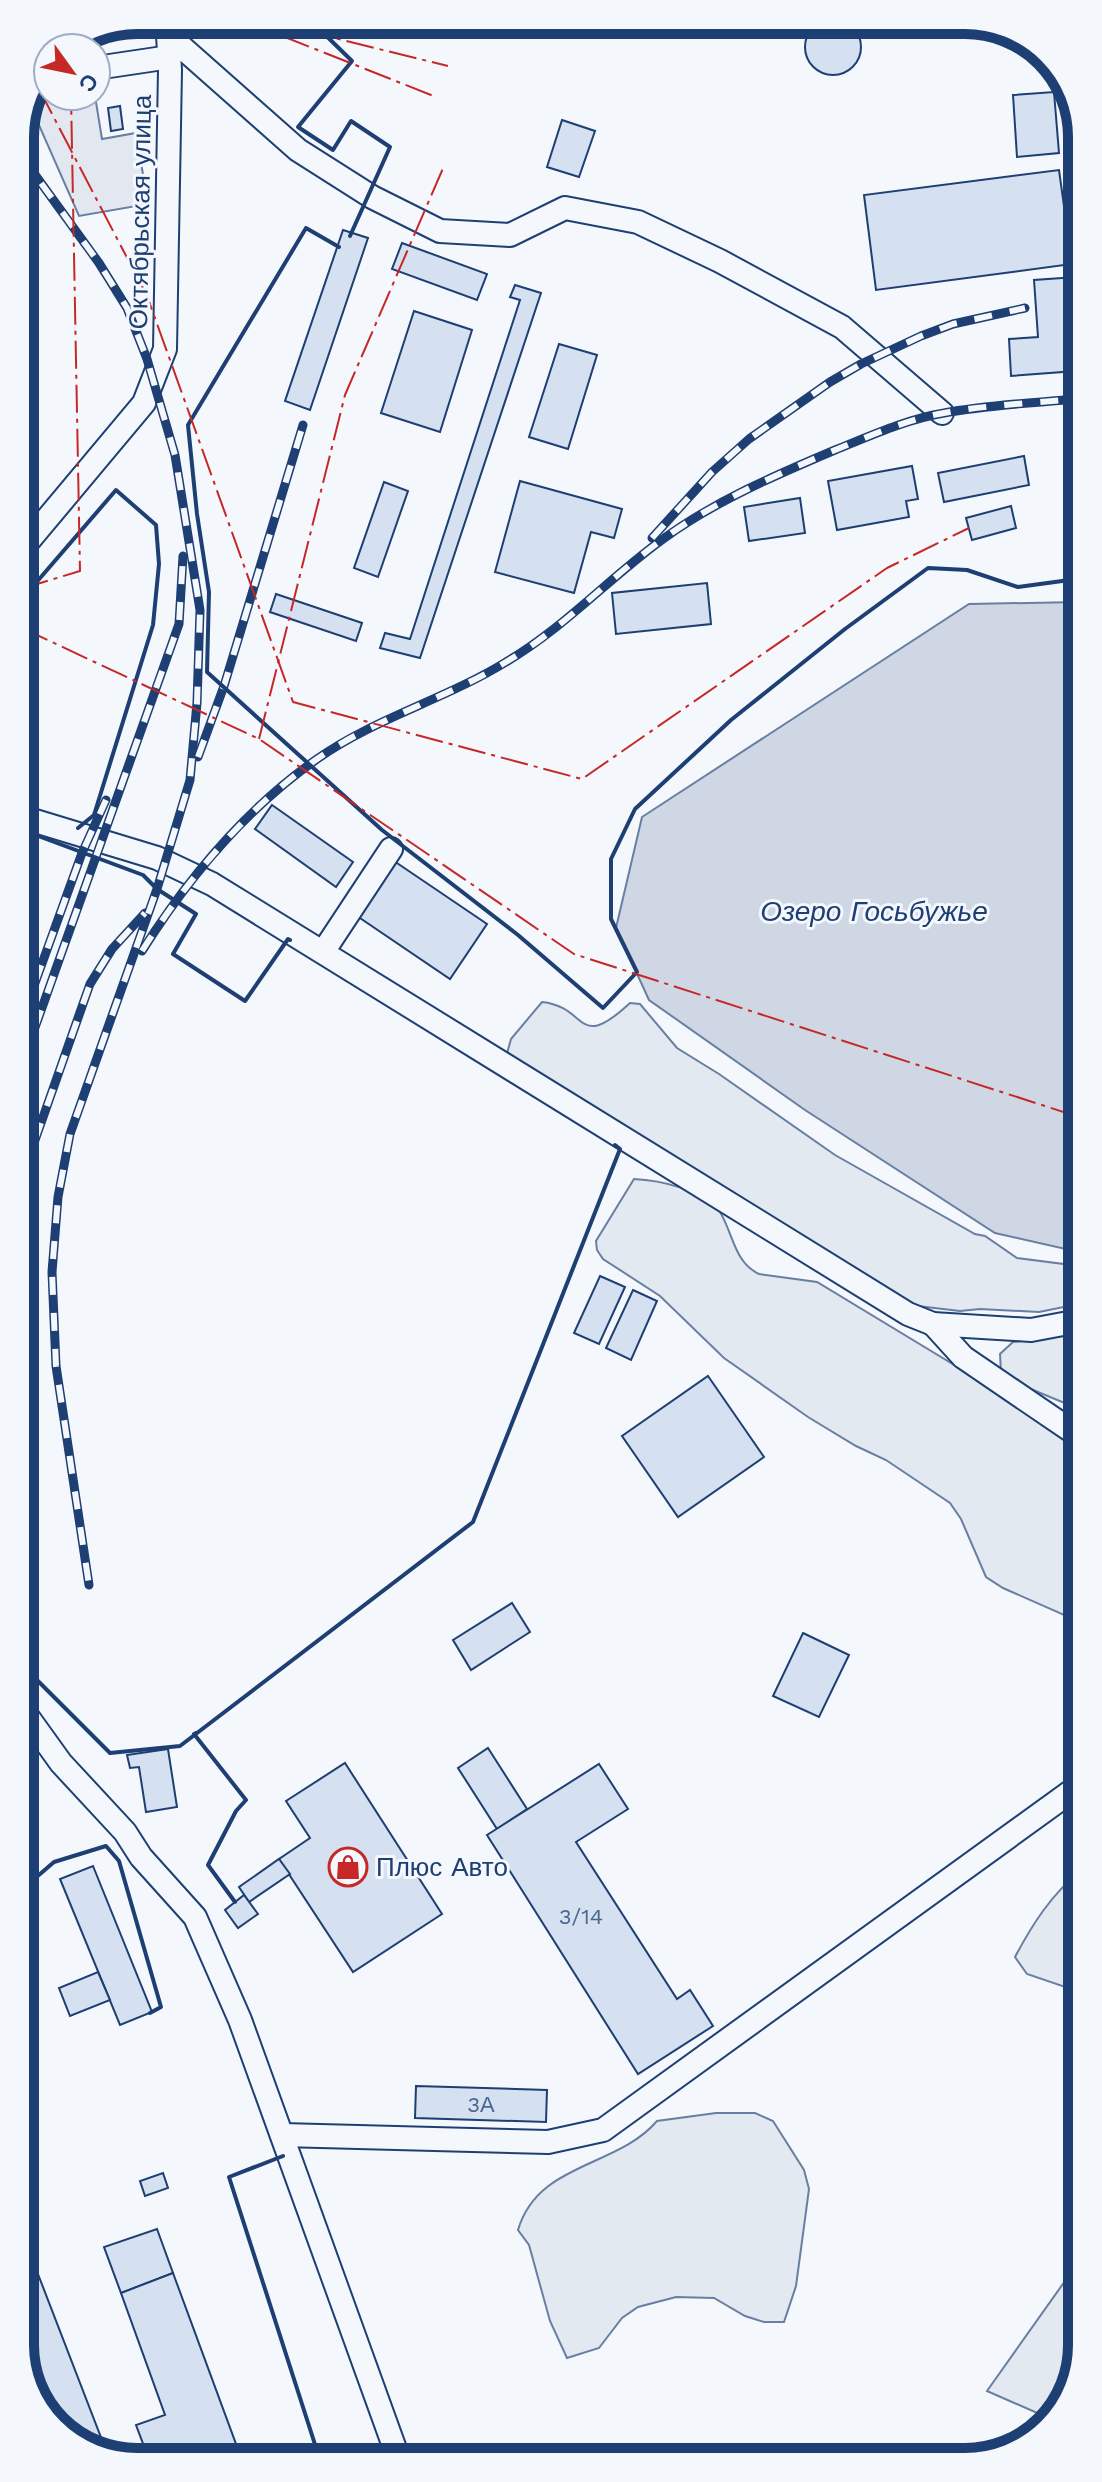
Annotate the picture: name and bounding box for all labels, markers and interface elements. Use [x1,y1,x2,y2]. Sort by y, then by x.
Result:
north arrow [32,32,112,112]
text: С [73,69,103,96]
street label: Октябрьская улица [123,94,157,330]
water label: Озеро Госьбужье [760,895,988,928]
shop icon: Плюс Авто [327,1846,369,1888]
place label: Плюс Авто [376,1852,508,1882]
house number: 3/14 [559,1904,603,1929]
house number: 3А [467,2092,495,2117]

